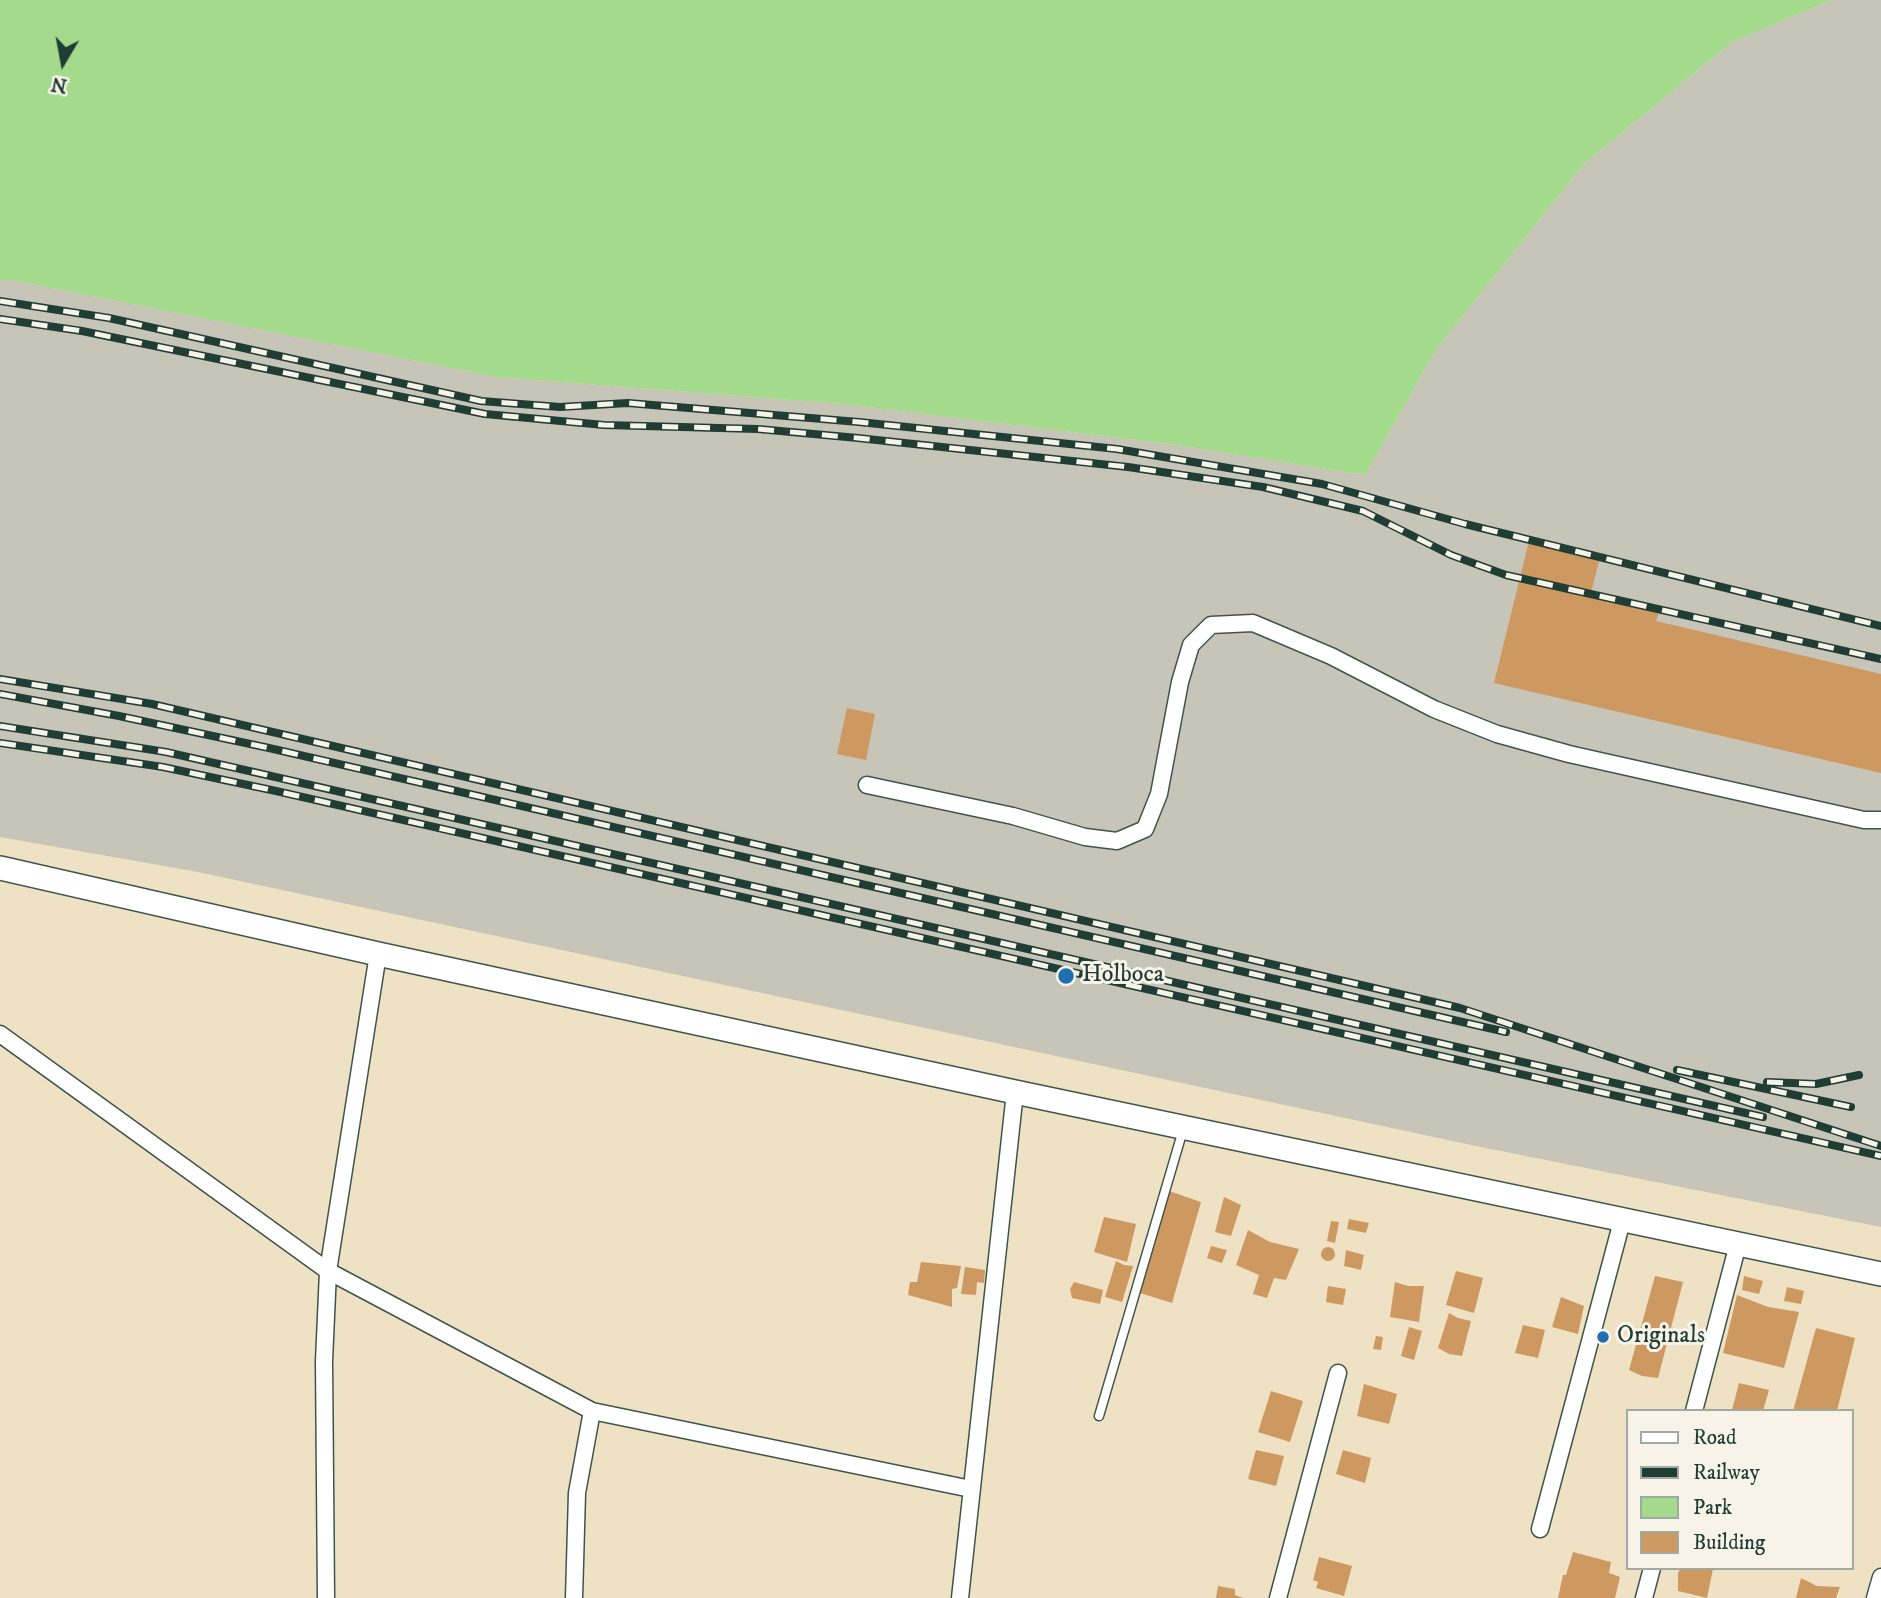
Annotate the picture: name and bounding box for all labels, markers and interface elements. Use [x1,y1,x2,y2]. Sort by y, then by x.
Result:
north arrow [28,28,98,98]
text: N [50,71,69,97]
place label: Holboca [1082,962,1164,990]
marker: Holboca [1056,966,1076,986]
place label: Originals [1617,1323,1705,1351]
marker: Originals [1595,1329,1611,1345]
legend [1626,1409,1853,1570]
text: Road [1693,1425,1737,1451]
text: Railway [1693,1460,1760,1486]
text: Park [1693,1495,1732,1521]
text: Building [1693,1530,1765,1556]

